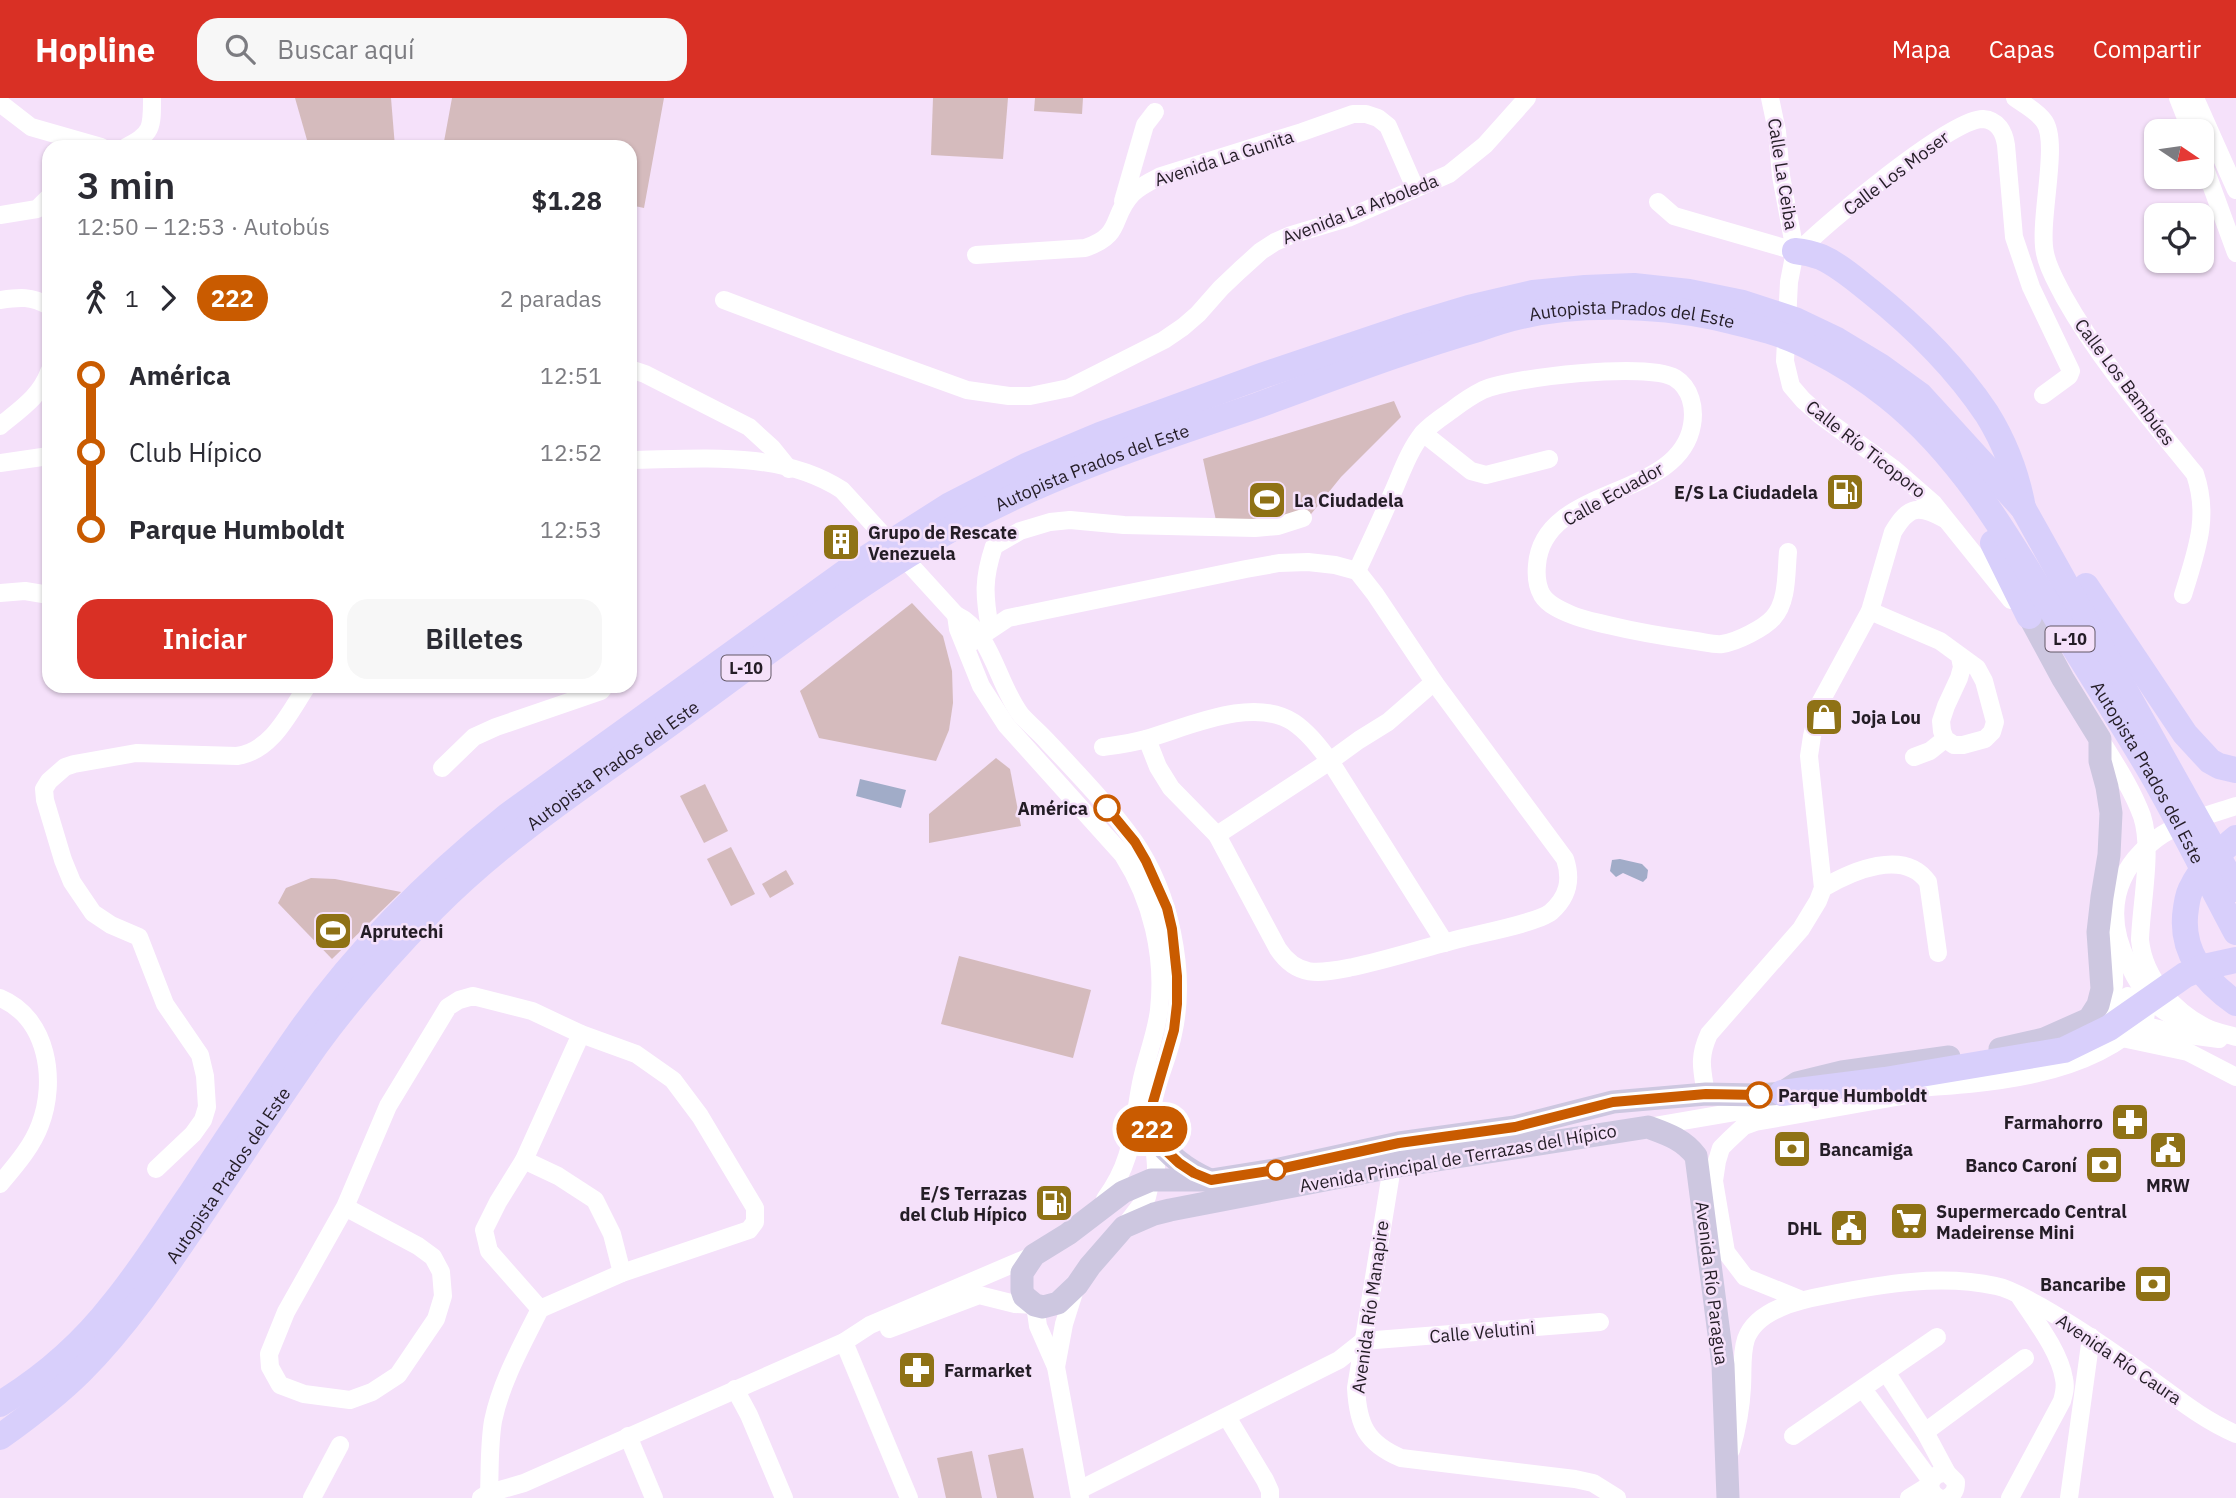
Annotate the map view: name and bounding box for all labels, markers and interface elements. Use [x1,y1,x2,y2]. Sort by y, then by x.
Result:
search box [197,18,687,81]
text: Hopline [35,28,155,71]
icon: search [221,30,259,68]
text: Buscar aquí [277,32,415,66]
text: Mapa [1892,33,1951,65]
text: Capas [1989,33,2055,65]
text: Compartir [2093,33,2201,65]
street label: Calle La Ceiba [1763,116,1803,232]
north arrow [2144,119,2214,189]
map controls [2144,119,2214,273]
street label: Avenida La Gunita [1151,125,1297,191]
street label: Calle Los Moser [1839,126,1954,220]
text: 3 min [77,160,175,209]
street label: Avenida La Arboleda [1279,169,1442,249]
text: $1.28 [532,183,602,217]
button: locate [2144,203,2214,273]
text: 12:50 – 12:53 · Autobús [77,211,330,241]
icon: walk [77,279,115,317]
icon: forward [149,279,187,317]
text: 222 [211,282,254,314]
text: 1 [125,283,139,313]
text: 2 paradas [500,283,602,313]
street label: Autopista Prados del Este [1527,295,1737,333]
street label: Calle Los Bambúes [2070,314,2180,450]
text: América [129,358,231,392]
text: 12:51 [540,360,602,390]
street label: Calle Río Ticoporo [1801,395,1931,503]
street label: Autopista Prados del Este [991,418,1192,516]
text: Club Hípico [129,435,262,469]
text: 12:52 [540,437,602,467]
street label: Calle Ecuador [1559,457,1667,531]
fuel station icon: E/S La Ciudadela [1824,471,1866,513]
sports icon: La Ciudadela [1246,479,1288,521]
place label: E/S La Ciudadela [1674,481,1818,504]
place label: La Ciudadela [1294,489,1404,512]
text: Parque Humboldt [129,512,345,546]
text: 12:53 [540,514,602,544]
building icon: Grupo de Rescate Venezuela [820,521,862,563]
place label: Grupo de Rescate Venezuela [868,521,1017,565]
button: Iniciar [77,599,333,679]
button: Billetes [347,599,602,679]
road number: L-10 [2046,626,2094,652]
road number: L-10 [722,656,770,680]
street label: Autopista Prados del Este [2086,676,2210,868]
street label: Autopista Prados del Este [522,695,703,835]
shop icon: Joja Lou [1803,696,1845,738]
place label: Joja Lou [1851,706,1921,729]
marker: América [1094,795,1120,821]
place label: América [1017,797,1088,820]
sports icon: Aprutechi [312,910,354,952]
place label: Aprutechi [360,920,443,943]
street label: Autopista Prados del Este [160,1082,295,1267]
marker: Parque Humboldt [1746,1082,1772,1108]
place label: Parque Humboldt [1778,1084,1927,1107]
pharmacy icon: Farmahorro [2109,1101,2151,1143]
line badge: 222 [1112,1106,1192,1152]
place label: Farmahorro [2004,1111,2103,1134]
text: 222 [1130,1113,1174,1145]
street label: Avenida Principal de Terrazas del Hípico [1298,1119,1618,1197]
bank icon: Bancamiga [1771,1128,1813,1170]
public building icon: MRW [2147,1129,2189,1171]
place label: Bancamiga [1819,1138,1913,1161]
bank icon: Banco Caroní [2083,1144,2125,1186]
place label: Banco Caroní [1965,1154,2078,1177]
unlabelled marker [1266,1160,1286,1180]
place label: MRW [2146,1174,2190,1197]
place label: E/S Terrazas del Club Hípico [900,1182,1027,1226]
fuel station icon: E/S Terrazas del Club Hípico [1033,1182,1075,1224]
street label: Avenida Río Paragua [1691,1200,1734,1367]
supermarket icon: Supermercado Central Madeirense Mini [1888,1200,1930,1242]
place label: Supermercado Central Madeirense Mini [1936,1200,2127,1244]
public building icon: DHL [1828,1207,1870,1249]
place label: DHL [1787,1217,1822,1240]
street label: Avenida Río Manapire [1346,1219,1394,1395]
bank icon: Bancaribe [2132,1263,2174,1305]
place label: Bancaribe [2040,1273,2126,1296]
street label: Avenida Río Caura [2052,1309,2186,1410]
street label: Calle Velutini [1428,1316,1536,1348]
pharmacy icon: Farmarket [896,1349,938,1391]
place label: Farmarket [944,1359,1032,1382]

